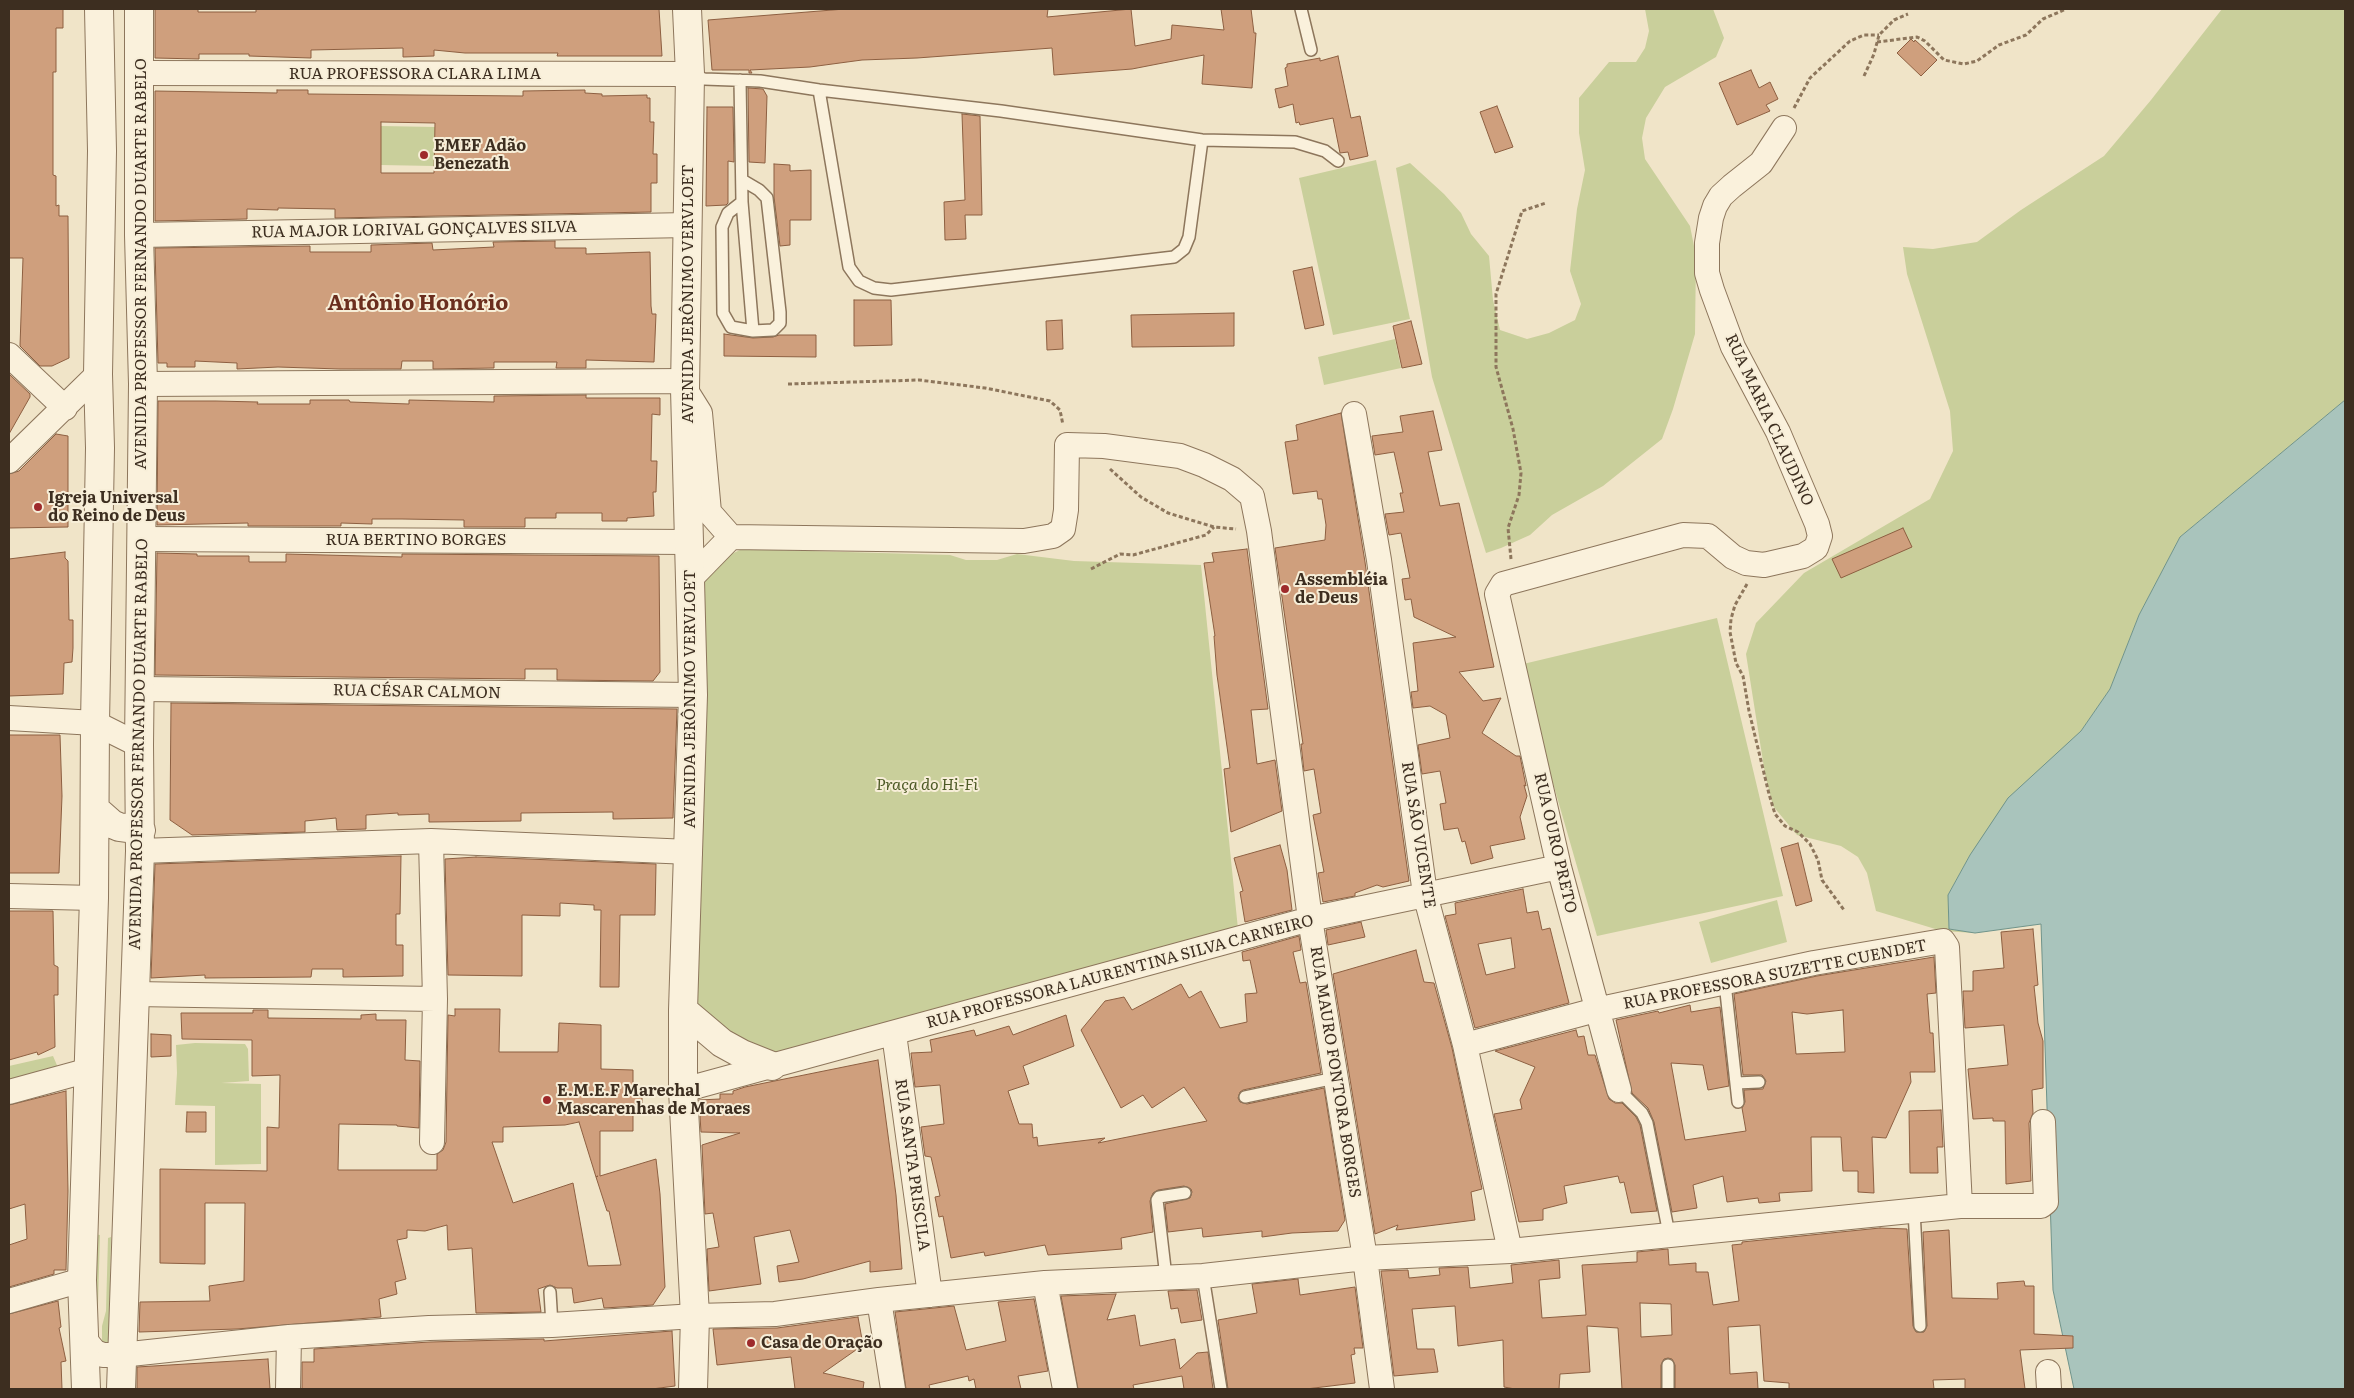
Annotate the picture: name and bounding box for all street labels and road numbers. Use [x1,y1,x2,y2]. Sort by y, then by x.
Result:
street label: AVENIDA PROFESSOR FERNANDO DUARTE RABELO [131,58,151,470]
street label: RUA PROFESSORA CLARA LIMA [289,64,541,84]
street label: AVENIDA JERÔNIMO VERVLOET [678,164,698,424]
street label: RUA MAJOR LORIVAL GONÇALVES SILVA [251,218,577,242]
street label: RUA MARIA CLAUDINO [1721,331,1817,509]
street label: RUA BERTINO BORGES [326,530,506,550]
street label: AVENIDA PROFESSOR FERNANDO DUARTE RABELO [126,538,152,950]
street label: AVENIDA JERÔNIMO VERVLOET [680,569,700,829]
street label: RUA CÉSAR CALMON [333,681,501,703]
street label: RUA SÃO VICENTE [1397,760,1439,910]
street label: RUA OURO PRETO [1529,771,1581,915]
street label: RUA PROFESSORA LAURENTINA SILVA CARNEIRO [924,911,1316,1033]
street label: RUA PROFESSORA SUZETTE CUENDET [1621,936,1929,1014]
street label: RUA MAURO FONTORA BORGES [1306,945,1364,1199]
street label: RUA SANTA PRISCILA [890,1078,934,1252]

